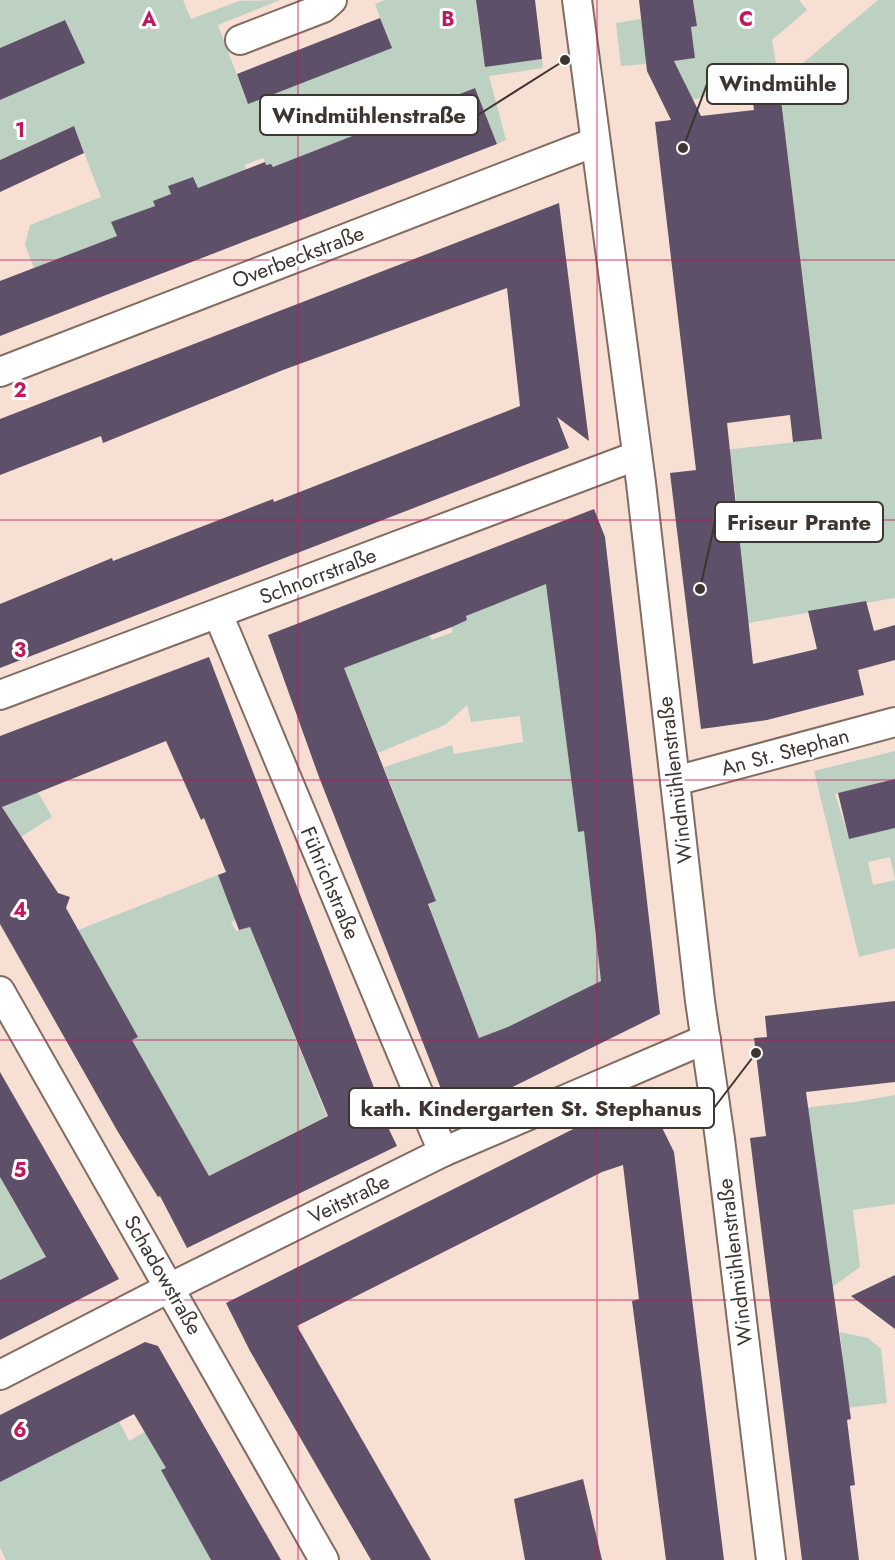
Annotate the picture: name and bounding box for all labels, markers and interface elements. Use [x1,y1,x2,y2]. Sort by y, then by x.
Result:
text: A [141,5,157,34]
text: B [441,5,455,34]
text: C [739,5,753,34]
callout: Windmühle [707,64,848,104]
text: Windmühle [719,67,837,99]
callout: Windmühlenstraße [260,95,478,135]
text: Windmühlenstraße [272,99,466,131]
text: 1 [15,116,25,145]
street label: Overbeckstraße [228,218,369,296]
text: 2 [13,376,27,405]
callout: Friseur Prante [715,502,883,542]
text: Friseur Prante [727,506,871,538]
street label: Schnorrstraße [255,540,381,612]
text: 3 [14,636,26,665]
street label: Windmühlenstraße [650,695,700,865]
street label: An St. Stephan [717,720,853,784]
street label: Führichstraße [293,822,367,944]
text: 4 [13,896,27,925]
callout: kath. Kindergarten St. Stephanus [349,1088,714,1128]
text: kath. Kindergarten St. Stephanus [361,1092,701,1124]
text: 5 [14,1156,27,1185]
street label: Veitstraße [303,1166,395,1232]
street label: Windmühlenstraße [710,1177,760,1347]
street label: Schadowstraße [117,1210,209,1340]
text: 6 [13,1416,27,1445]

